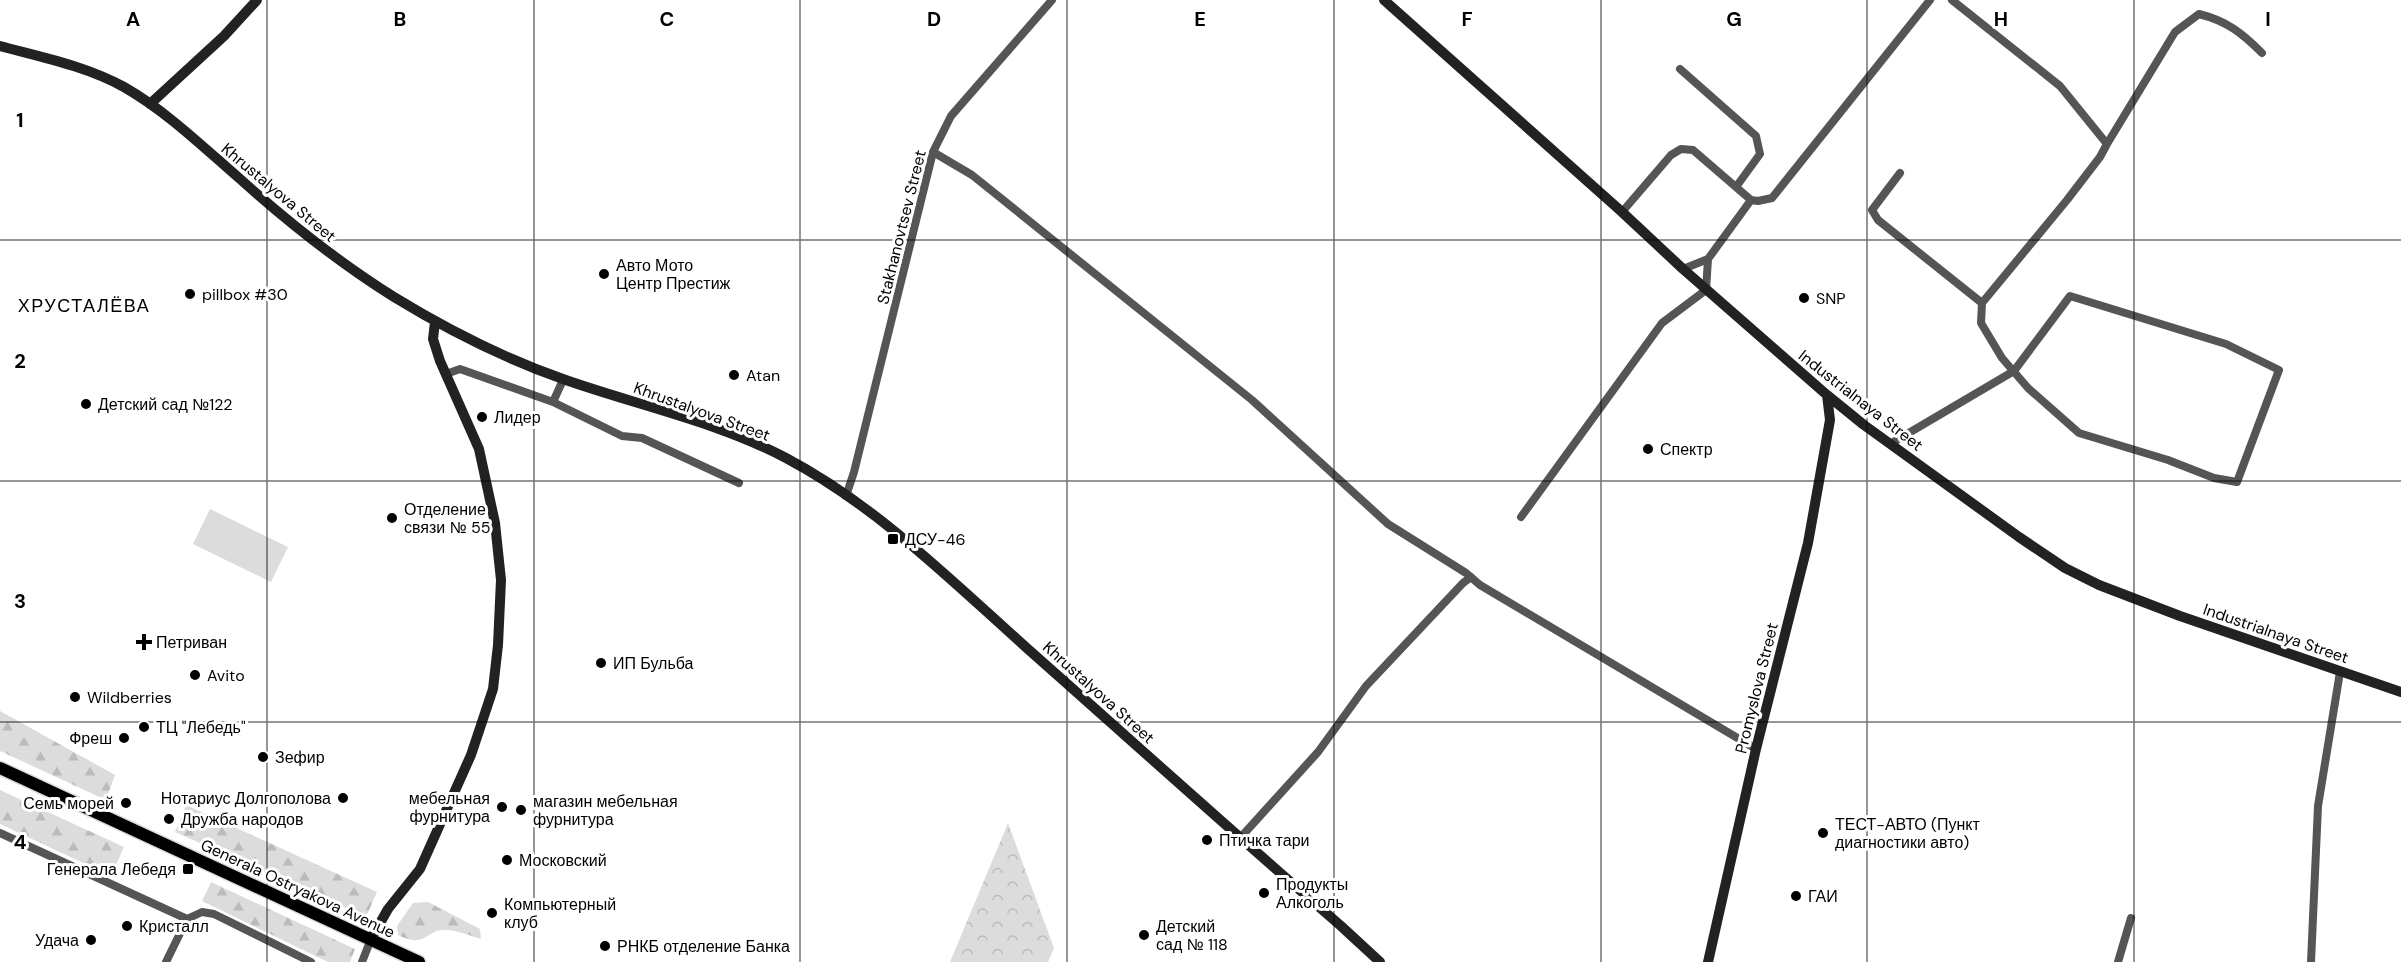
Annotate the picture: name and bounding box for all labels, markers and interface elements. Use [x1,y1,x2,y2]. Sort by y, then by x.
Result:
text: A [126,6,140,32]
text: B [394,6,406,32]
text: C [660,6,674,32]
text: D [927,6,941,32]
text: E [1194,6,1206,32]
text: F [1461,6,1473,32]
text: G [1726,6,1742,32]
text: H [1994,6,2008,32]
text: I [2265,6,2271,32]
text: 1 [16,107,24,133]
street label: Khrustalyova Street [217,138,340,247]
street label: Stakhanovtsev Street [872,148,931,306]
place label: Авто Мото Центр Престиж [616,255,731,294]
marker: Авто Мото Центр Престиж [597,267,611,281]
place label: pillbox #30 [202,284,288,305]
marker: pillbox #30 [183,287,197,301]
place label: SNP [1816,288,1846,309]
marker: SNP [1797,291,1811,305]
district label: ХРУСТАЛЁВА [18,294,150,318]
street label: Industrialnaya Street [1794,345,1927,456]
text: 2 [14,348,26,374]
place label: Atan [746,365,780,386]
marker: Atan [727,368,741,382]
street label: Khrustalyova Street [631,377,773,446]
place label: Детский сад №122 [98,394,233,415]
marker: Детский сад №122 [79,397,93,411]
place label: Лидер [494,407,541,428]
marker: Лидер [475,410,489,424]
place label: Спектр [1660,439,1713,460]
marker: Спектр [1641,442,1655,456]
place label: Отделение связи № 55 [404,499,490,538]
marker: Отделение связи № 55 [385,511,399,525]
place label: ДСУ-46 [905,529,965,550]
marker: ДСУ-46 [886,532,900,546]
text: 3 [14,588,26,614]
street label: Industrialnaya Street [2200,599,2351,668]
street label: Promyslova Street [1730,621,1783,756]
place label: Петриван [156,632,227,653]
marker: Петриван [137,635,151,649]
street label: Khrustalyova Street [1038,637,1159,748]
place label: ИП Бульба [613,653,694,674]
marker: ИП Бульба [594,656,608,670]
place label: Avito [207,665,245,686]
marker: Avito [188,668,202,682]
place label: Wildberries [87,687,172,708]
marker: Wildberries [68,690,82,704]
place label: ТЦ "Лебедь" [156,717,246,738]
marker: ТЦ "Лебедь" [137,720,151,734]
place label: Фреш [69,728,112,749]
marker: Фреш [117,731,131,745]
place label: Зефир [275,747,325,768]
marker: Зефир [256,750,270,764]
place label: Нотариус Долгополова [161,788,331,809]
place label: мебельная фурнитура [409,788,490,827]
marker: Нотариус Долгополова [336,791,350,805]
place label: магазин мебельная фурнитура [533,791,678,830]
place label: Семь морей [23,793,114,814]
marker: Семь морей [119,796,133,810]
marker: мебельная фурнитура [495,800,509,814]
marker: магазин мебельная фурнитура [514,803,528,817]
place label: Дружба народов [181,809,303,830]
marker: Дружба народов [162,812,176,826]
place label: ТЕСТ-АВТО (Пункт диагностики авто) [1835,814,1980,853]
marker: ТЕСТ-АВТО (Пункт диагностики авто) [1816,826,1830,840]
text: 4 [14,829,27,855]
place label: Птичка тари [1219,830,1310,851]
marker: Птичка тари [1200,833,1214,847]
street label: Generala Ostryakova Avenue [197,834,398,943]
place label: Московский [519,850,607,871]
marker: Московский [500,853,514,867]
place label: Генерала Лебедя [47,859,176,880]
marker: Генерала Лебедя [181,862,195,876]
place label: Продукты Алкоголь [1276,874,1348,913]
marker: Продукты Алкоголь [1257,886,1271,900]
place label: ГАИ [1808,886,1838,907]
marker: ГАИ [1789,889,1803,903]
place label: Компьютерный клуб [504,894,616,933]
marker: Компьютерный клуб [485,906,499,920]
place label: Кристалл [139,916,209,937]
place label: Детский сад № 118 [1156,916,1228,955]
marker: Кристалл [120,919,134,933]
marker: Детский сад № 118 [1137,928,1151,942]
place label: Удача [35,930,79,951]
marker: Удача [84,933,98,947]
place label: РНКБ отделение Банка [617,936,790,957]
marker: РНКБ отделение Банка [598,939,612,953]

